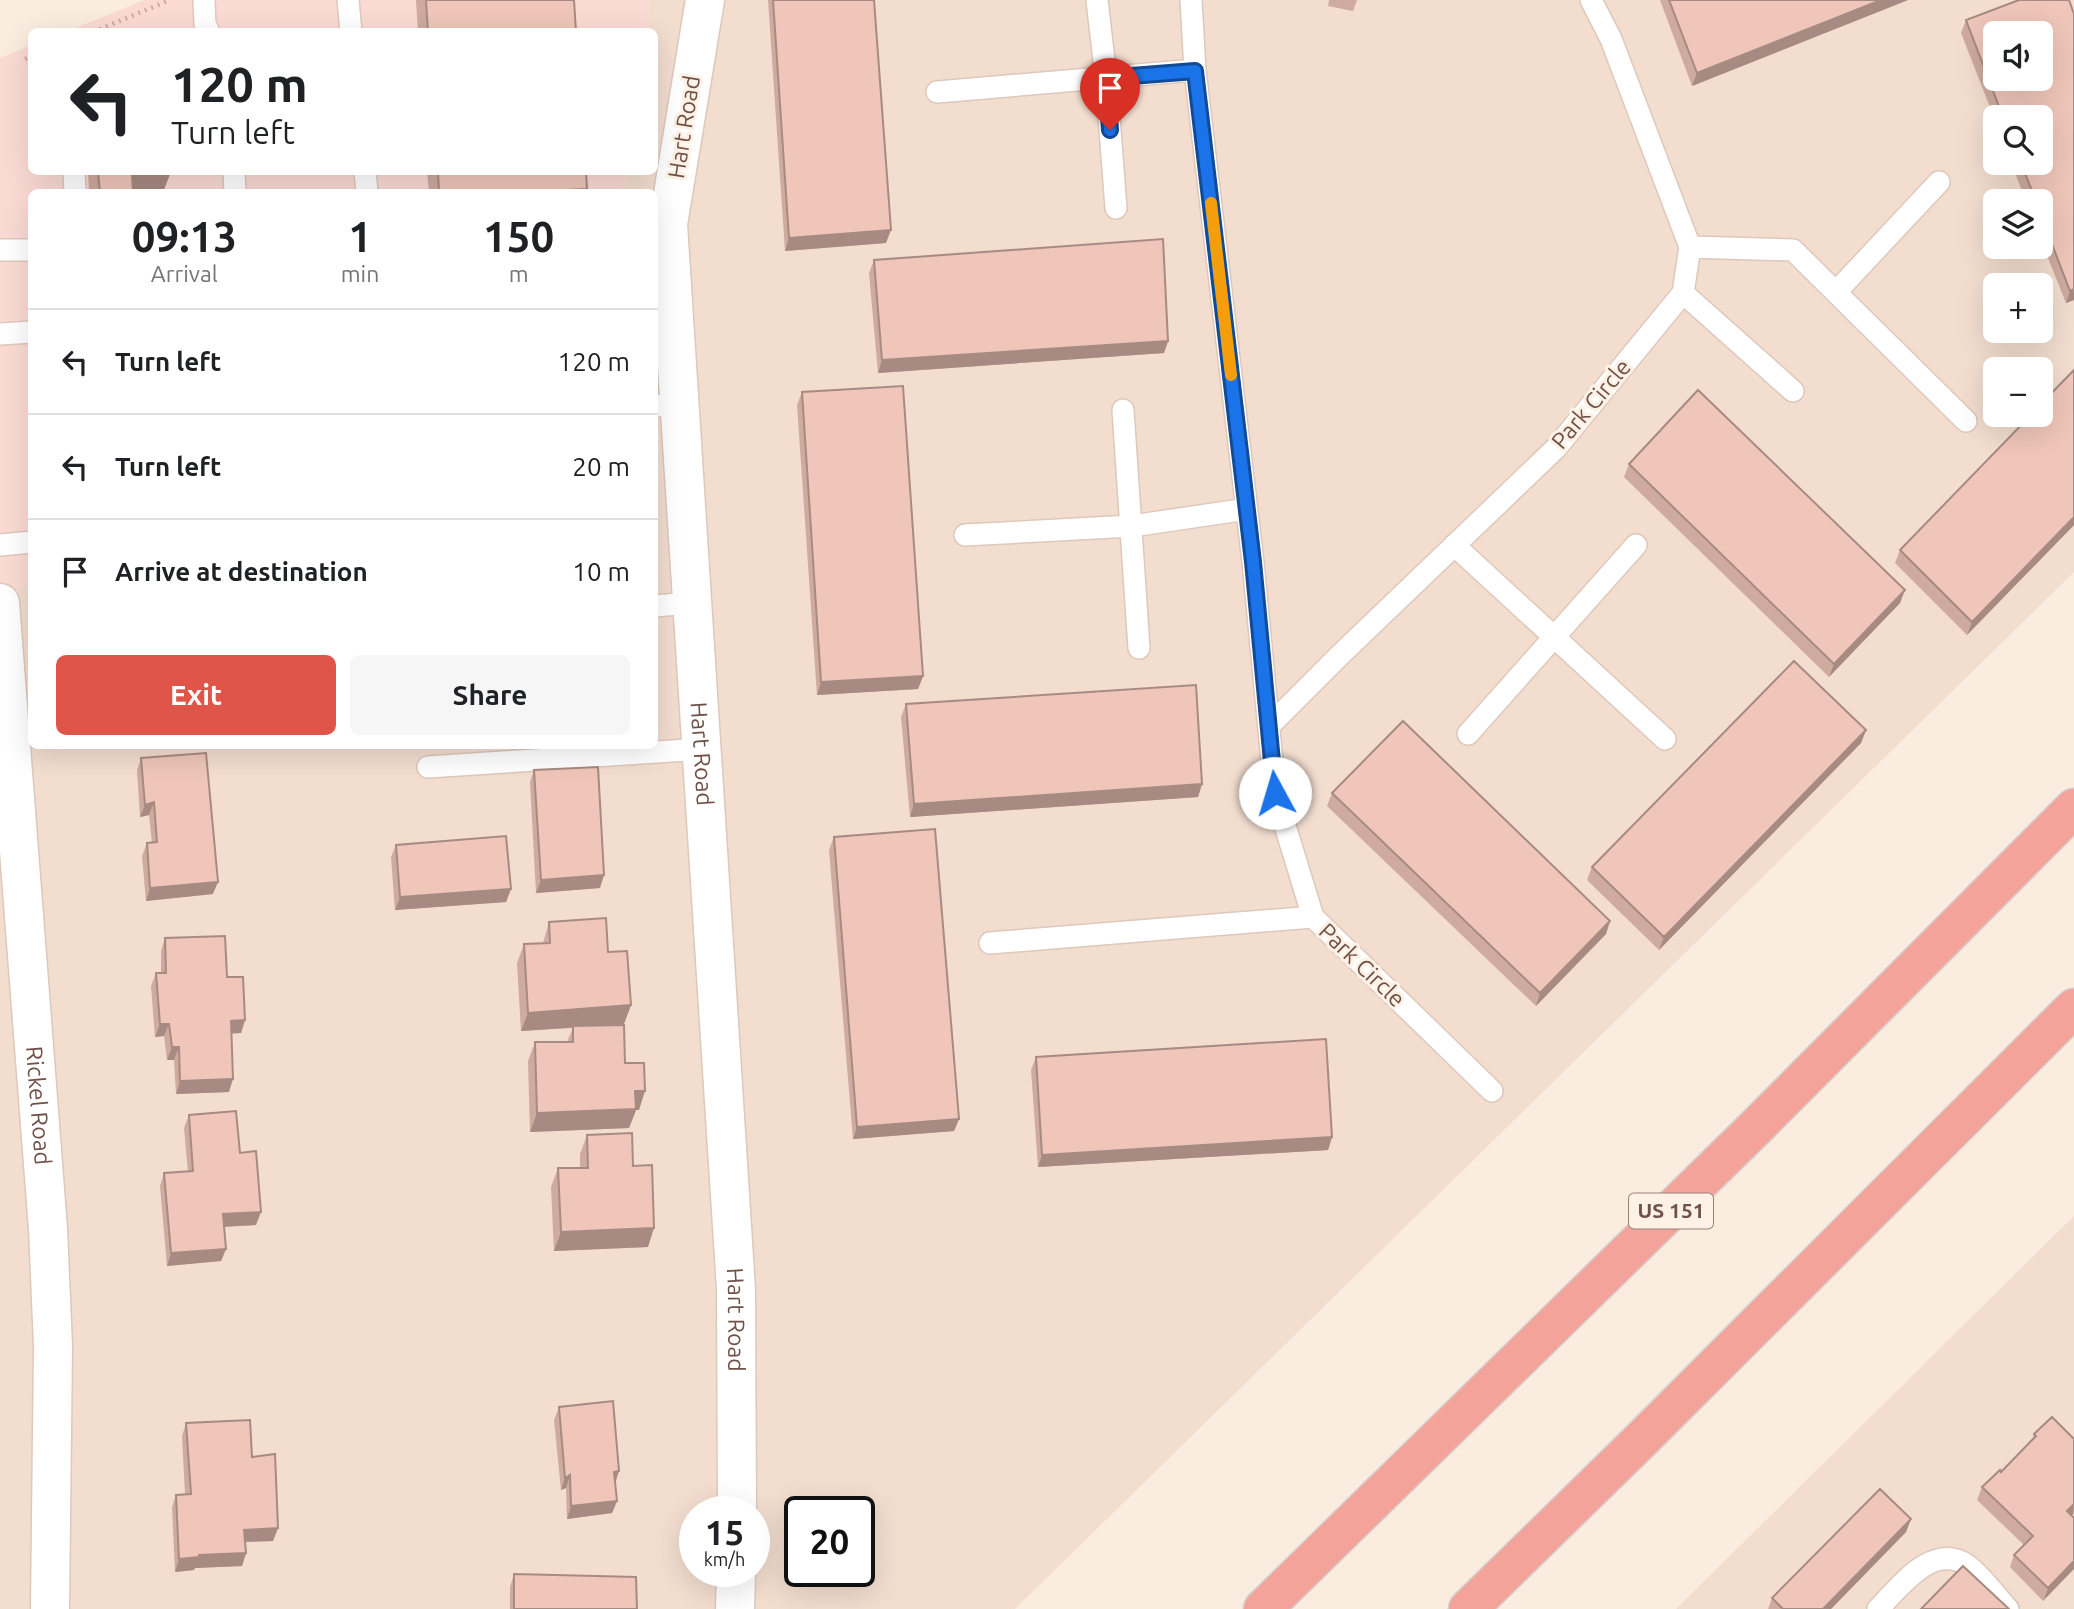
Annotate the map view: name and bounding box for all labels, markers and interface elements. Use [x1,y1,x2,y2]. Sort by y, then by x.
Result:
map controls [1983,21,2053,427]
button: sound [1983,21,2053,91]
icon: left [56,56,147,147]
text: 120 m [171,56,308,111]
pin [1080,58,1140,130]
icon: arrive [1091,69,1129,107]
street label: Hart Road [663,74,704,180]
button: search [1983,105,2053,175]
text: Turn left [171,114,295,150]
button: layers [1983,189,2053,259]
text: 09:13 [132,213,237,260]
text: 1 [348,213,372,260]
text: 150 [483,213,554,260]
text: Arrival [151,261,218,286]
text: min [341,261,379,286]
text: m [509,261,529,286]
button: + [1983,273,2053,343]
icon: left [56,343,94,381]
text: Turn left [115,347,221,376]
text: 120 m [558,347,630,376]
street label: Park Circle [1546,354,1635,453]
button: − [1983,357,2053,427]
icon: left [56,448,94,486]
text: Turn left [115,452,221,481]
text: 20 m [572,452,630,481]
icon: arrive [56,553,94,591]
text: Arrive at destination [115,557,368,586]
text: 10 m [572,557,630,586]
button: Exit [56,655,336,735]
button: Share [350,655,630,735]
street label: Hart Road [687,701,718,807]
position arrow [1238,756,1312,830]
street label: Park Circle [1315,918,1410,1011]
street label: Rickel Road [22,1045,56,1166]
road number: US 151 [1629,1194,1713,1228]
street label: Hart Road [723,1267,749,1372]
speed limit sign: 20 [784,1496,875,1587]
text: 15 [705,1512,744,1552]
text: km/h [704,1549,745,1569]

